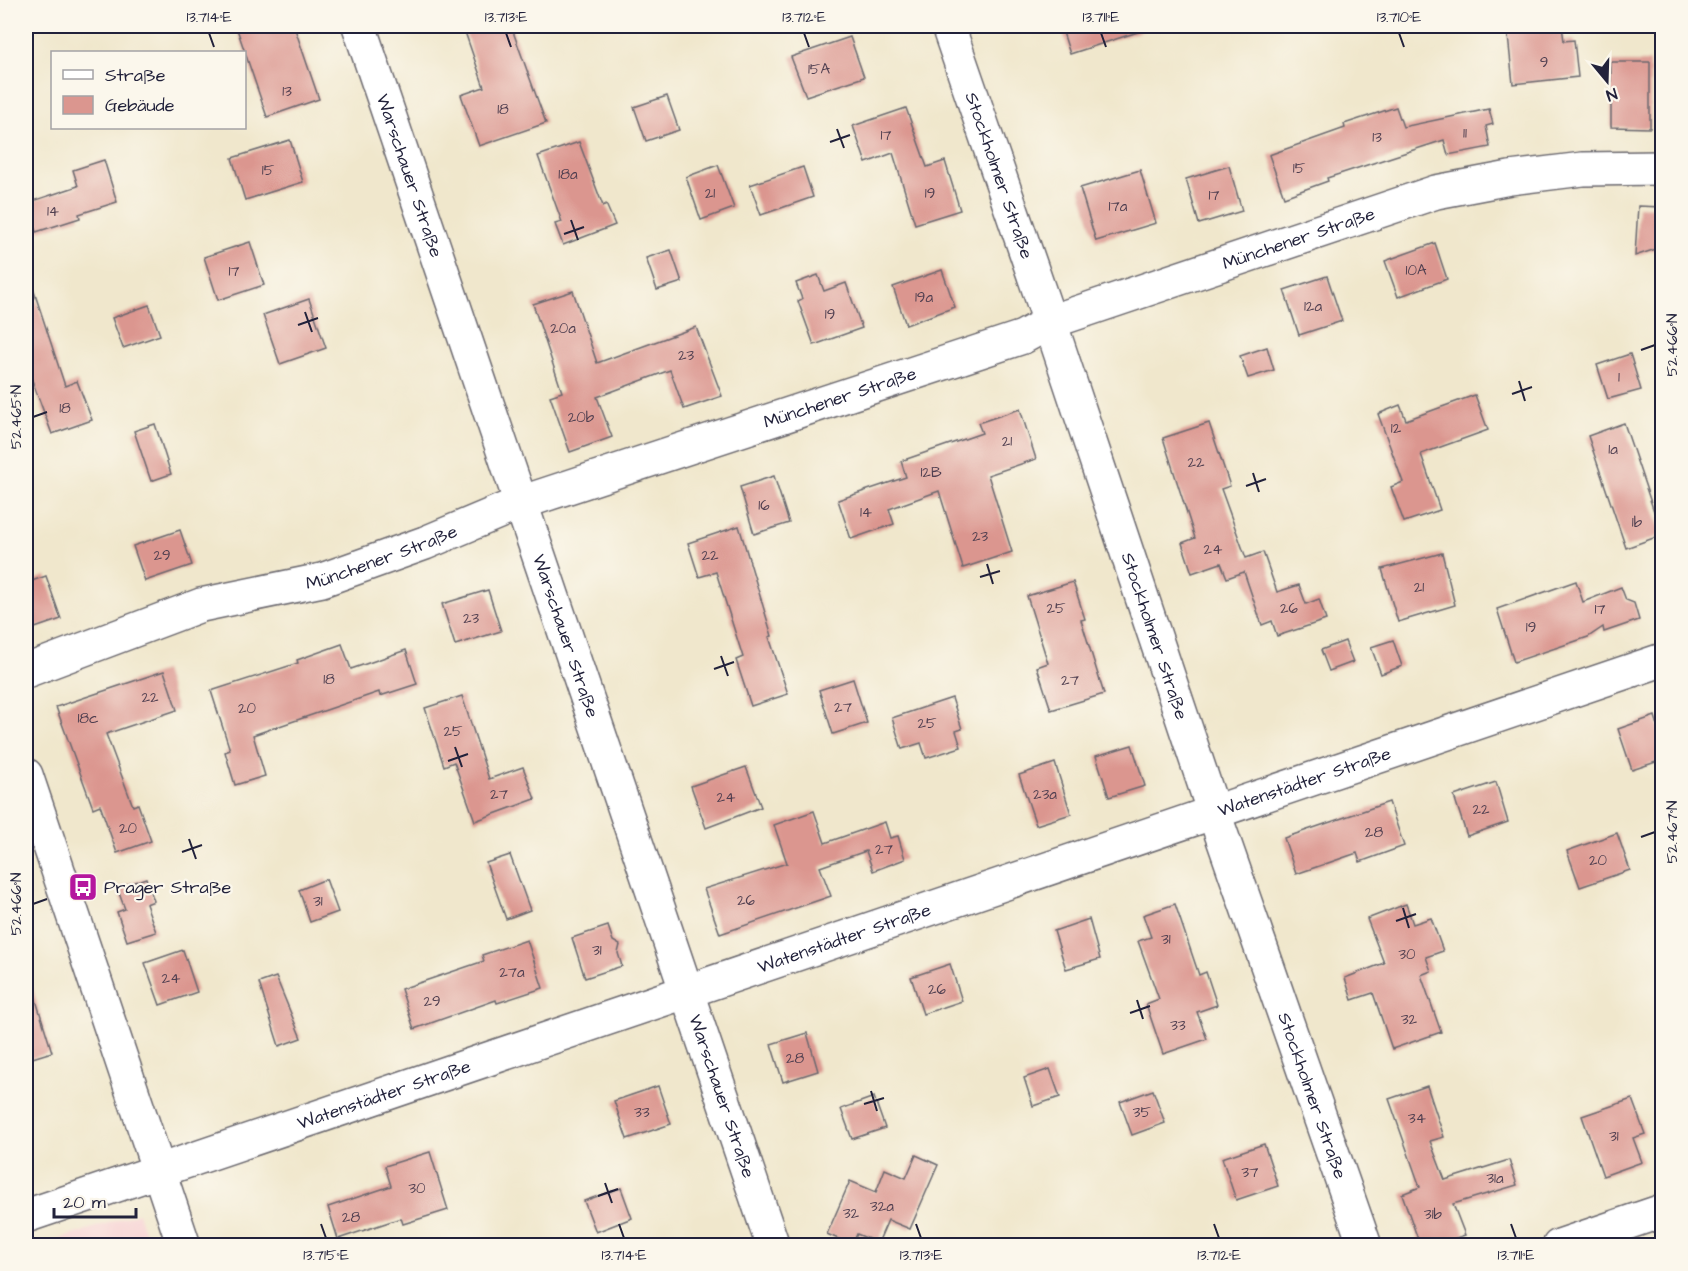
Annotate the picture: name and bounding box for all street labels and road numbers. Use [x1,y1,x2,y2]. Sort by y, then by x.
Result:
street label: Stockholmer Straße [959,89,1039,262]
street label: Warschauer Straße [370,91,449,261]
street label: Münchener Straße [1219,201,1379,276]
street label: Münchener Straße [760,361,920,435]
street label: Münchener Straße [304,519,461,596]
street label: Stockholmer Straße [1115,549,1194,723]
street label: Warschauer Straße [526,551,605,721]
street label: Watenstädter Straße [1214,741,1395,823]
street label: Watenstädter Straße [754,897,934,980]
street label: Stockholmer Straße [1271,1009,1353,1183]
street label: Warschauer Straße [682,1011,761,1182]
street label: Watenstädter Straße [294,1054,474,1136]

